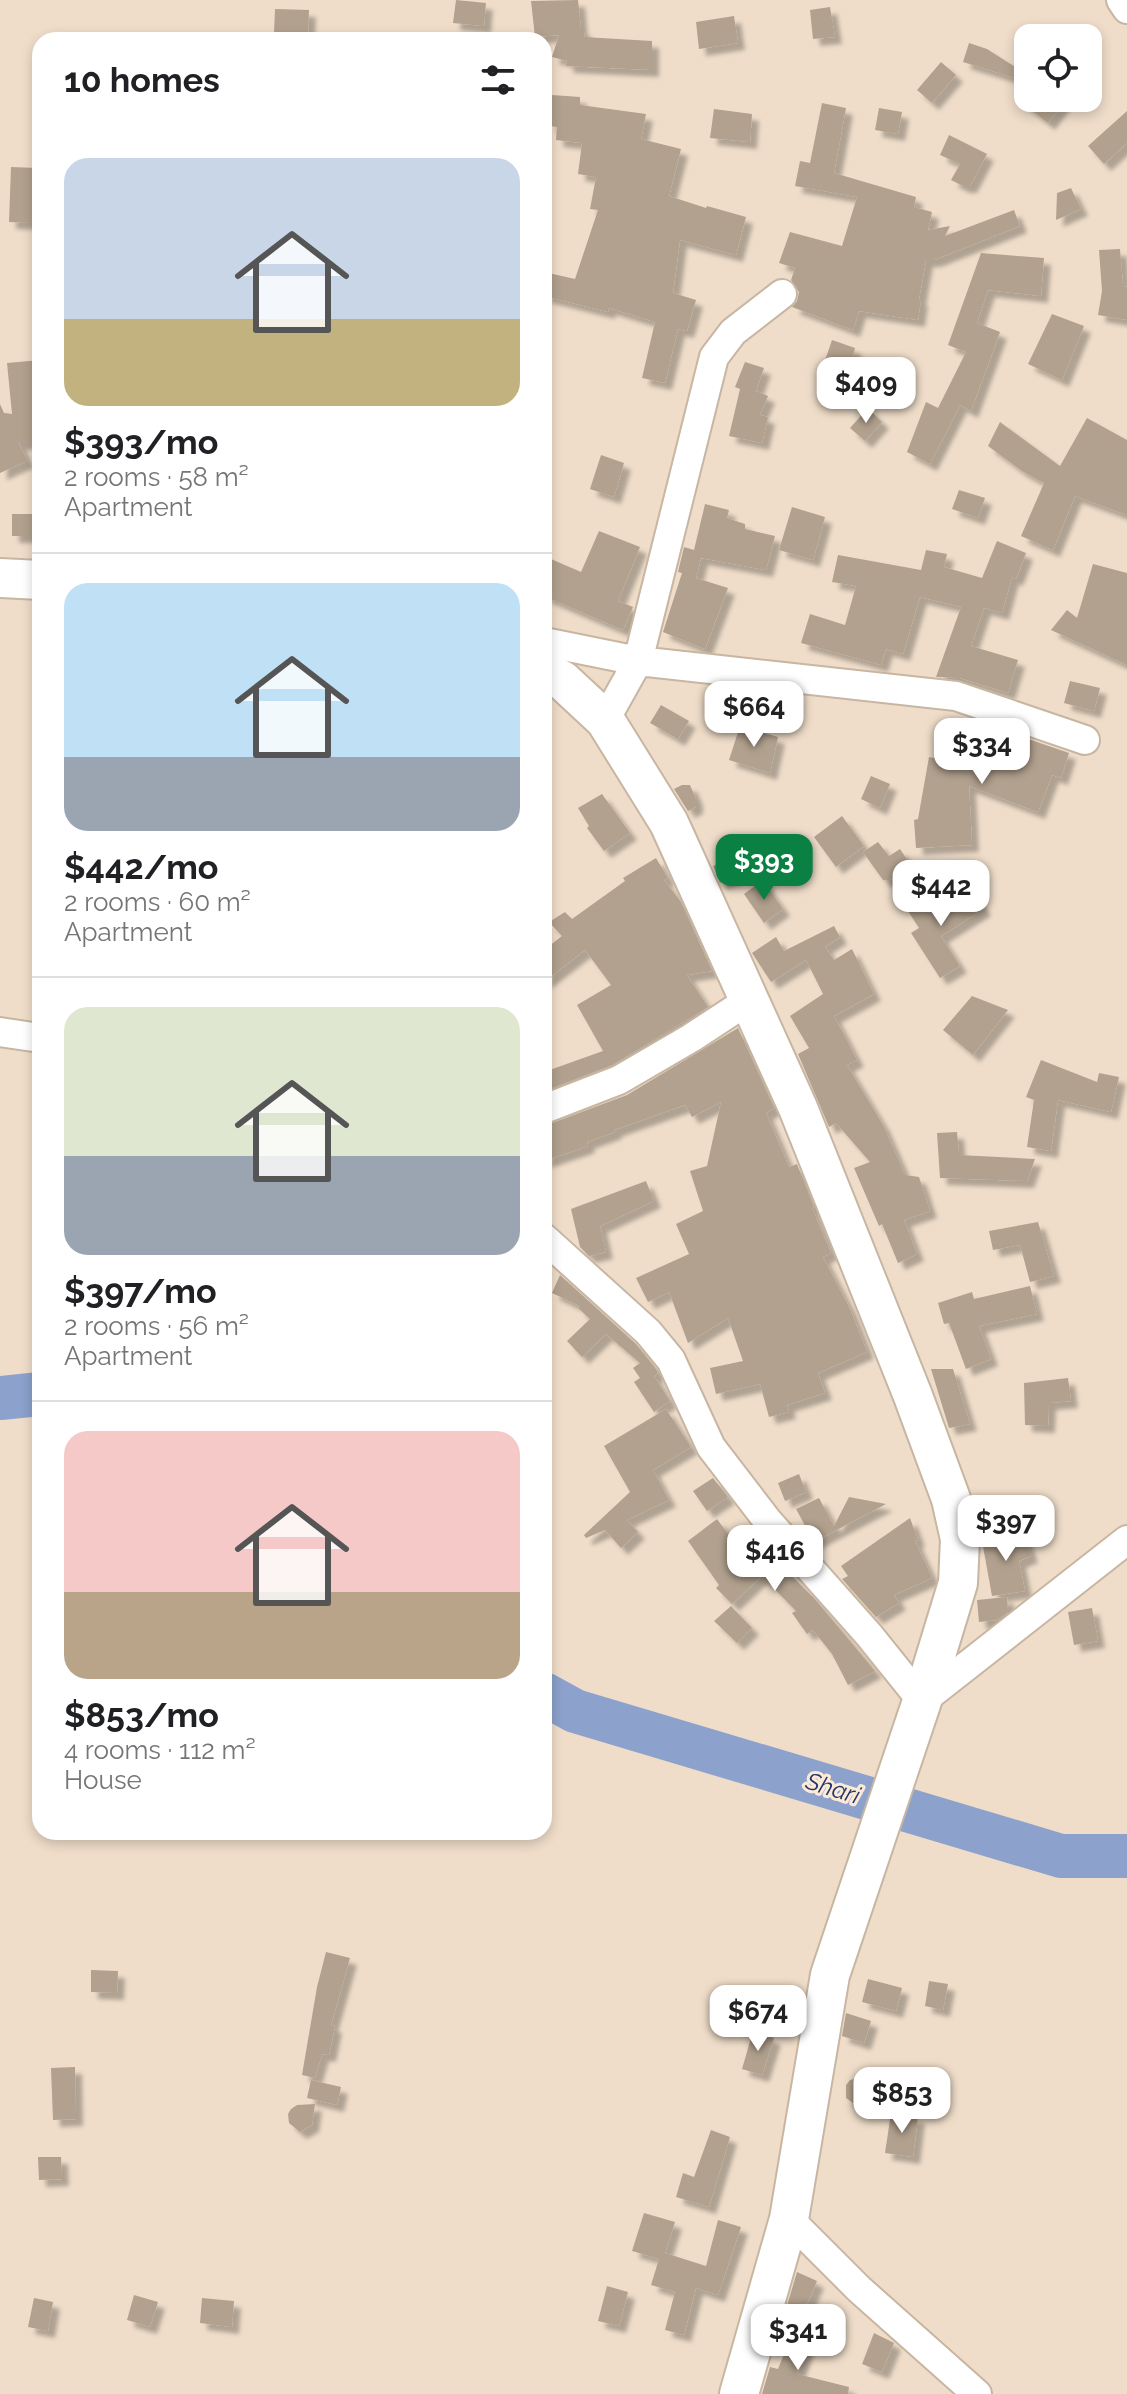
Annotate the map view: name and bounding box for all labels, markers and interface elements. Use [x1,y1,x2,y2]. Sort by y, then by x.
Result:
map controls [1014,24,1102,112]
button: locate [1014,24,1102,112]
icon: filters [476,58,520,102]
text: 10 homes [64,60,220,100]
icon: home [220,210,364,354]
pin: $409 [819,357,913,425]
text: $409 [835,368,897,398]
text: $393/mo [64,422,218,462]
text: 2 rooms · 58 m² [64,462,249,492]
text: Apartment [64,492,193,522]
icon: home [220,635,364,779]
pin: $664 [707,681,801,749]
text: $664 [723,692,785,722]
pin: $334 [935,718,1029,786]
text: $334 [952,729,1012,759]
pin: $393 [717,834,811,902]
text: $393 [734,845,794,875]
text: $442/mo [64,847,218,887]
pin: $442 [894,860,988,928]
text: $442 [911,871,971,901]
text: 2 rooms · 60 m² [64,887,251,917]
text: Apartment [64,917,193,947]
icon: home [220,1059,364,1203]
text: $397/mo [64,1271,217,1311]
text: 2 rooms · 56 m² [64,1311,249,1341]
text: Apartment [64,1341,193,1371]
icon: home [220,1483,364,1627]
pin: $397 [959,1495,1053,1563]
text: $397 [976,1506,1036,1536]
pin: $416 [728,1525,822,1593]
text: $416 [745,1536,805,1566]
text: $853/mo [64,1695,219,1735]
text: 4 rooms · 112 m² [64,1735,256,1765]
text: House [64,1765,142,1795]
water label: Shari [801,1766,864,1810]
pin: $674 [711,1985,805,2053]
text: $674 [728,1996,788,2026]
pin: $853 [855,2067,949,2135]
text: $853 [871,2078,933,2108]
pin: $341 [751,2304,845,2372]
text: $341 [769,2315,827,2345]

